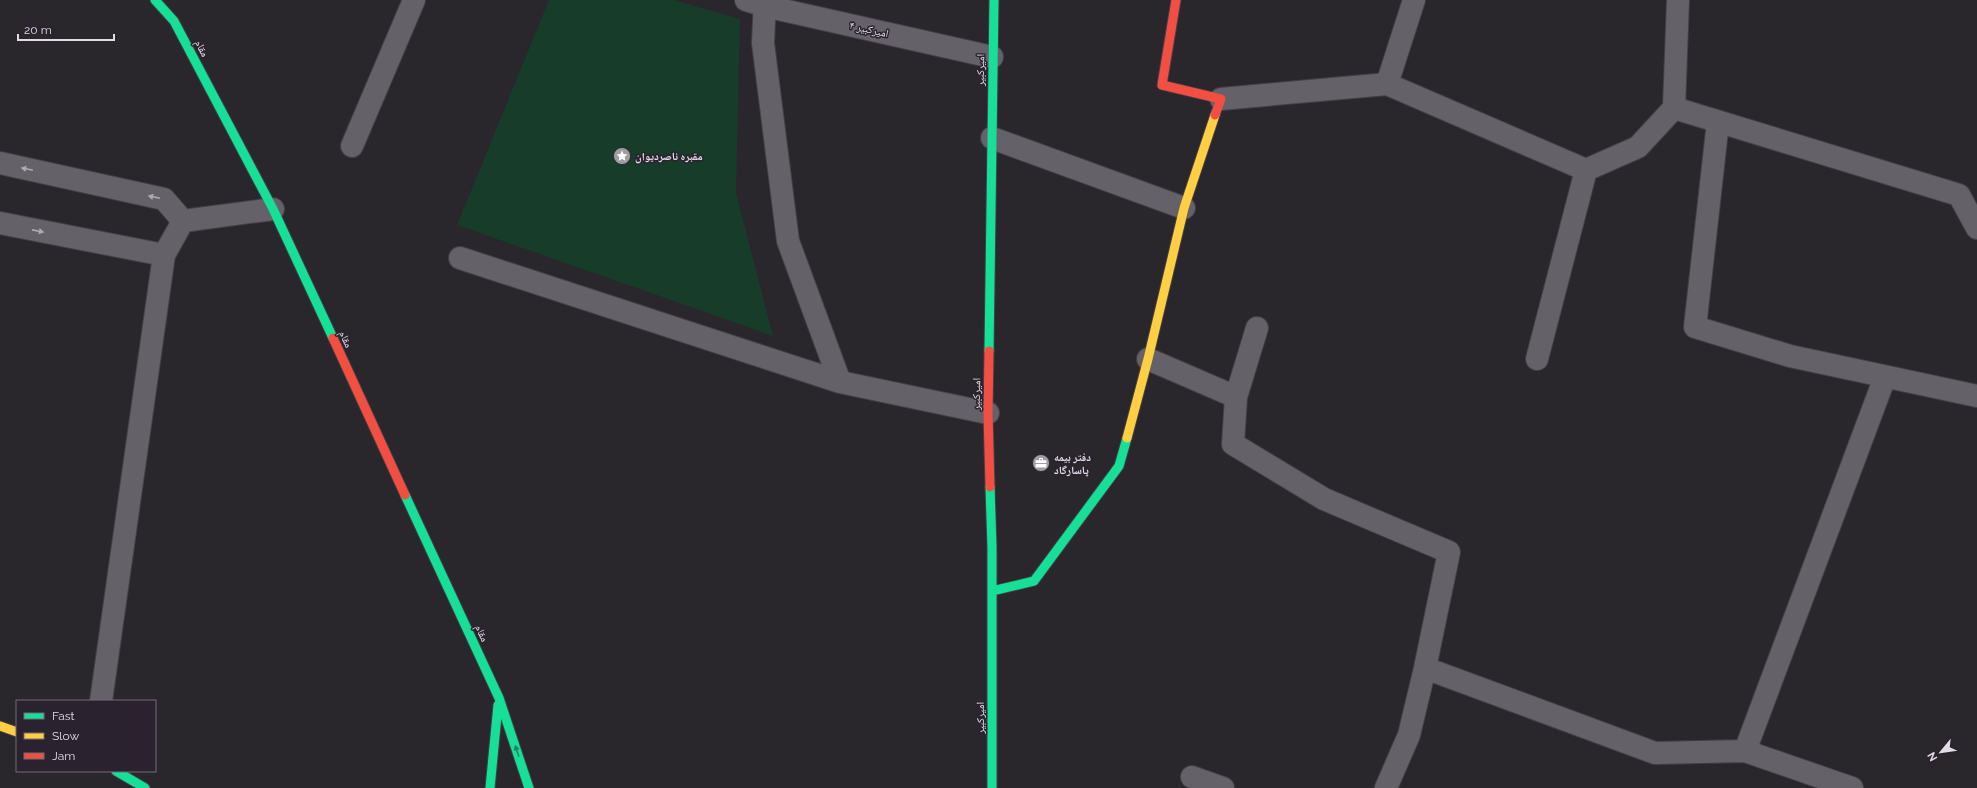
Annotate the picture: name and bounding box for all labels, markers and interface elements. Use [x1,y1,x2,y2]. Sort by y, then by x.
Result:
scale bar [18,16,114,42]
street label: امیرکبیر ۴ [848,19,890,40]
text: 20 m [24,23,52,37]
street label: مقام [192,37,211,59]
street label: امیرکبیر [974,54,987,87]
place icon: مقبره ناصردیوان [612,146,632,166]
place label: مقبره ناصردیوان [635,150,703,164]
one-way arrow [21,166,33,172]
one-way arrow [148,193,160,199]
one-way arrow [32,228,44,234]
street label: مقام [336,329,355,350]
street label: امیرکبیر [970,378,983,411]
place label: دفتر بیمه پاسارگاد [1054,451,1091,477]
office icon: دفتر بیمه پاسارگاد [1031,453,1051,473]
street label: مقام [472,623,491,644]
legend [16,700,156,772]
street label: امیرکبیر [974,702,987,735]
text: Fast [52,709,75,723]
text: Slow [52,729,79,743]
north arrow [1921,732,1961,772]
one-way arrow [514,745,520,757]
text: Jam [52,749,75,763]
text: N [1925,750,1940,763]

